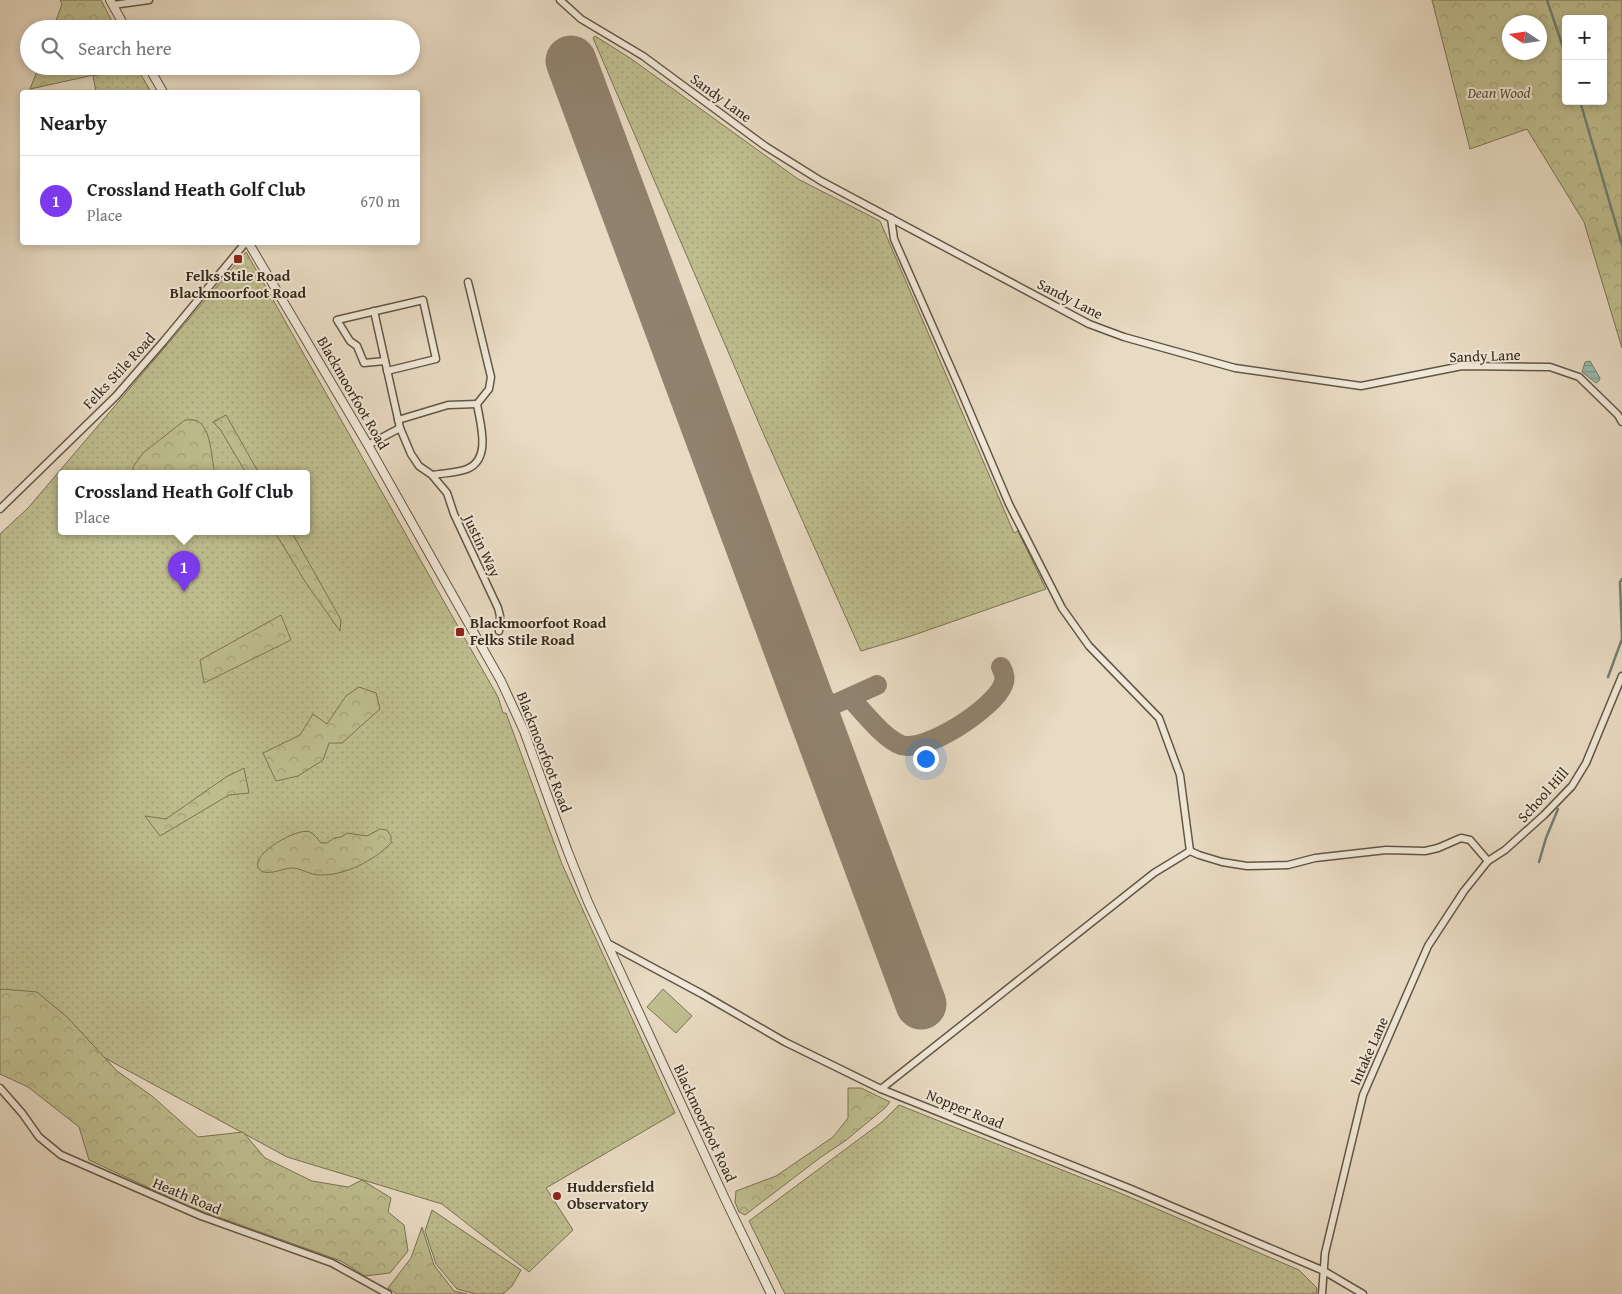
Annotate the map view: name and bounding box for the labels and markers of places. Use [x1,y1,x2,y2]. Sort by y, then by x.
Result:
marker: Felks Stile Road Blackmoorfoot Road [232,253,244,265]
place label: Felks Stile Road Blackmoorfoot Road [170,265,307,303]
pin: 1 [168,551,200,592]
place label: Blackmoorfoot Road Felks Stile Road [470,612,607,650]
marker: Blackmoorfoot Road Felks Stile Road [454,626,466,638]
place label: Huddersfield Observatory [567,1176,655,1214]
marker: Huddersfield Observatory [551,1190,563,1202]

